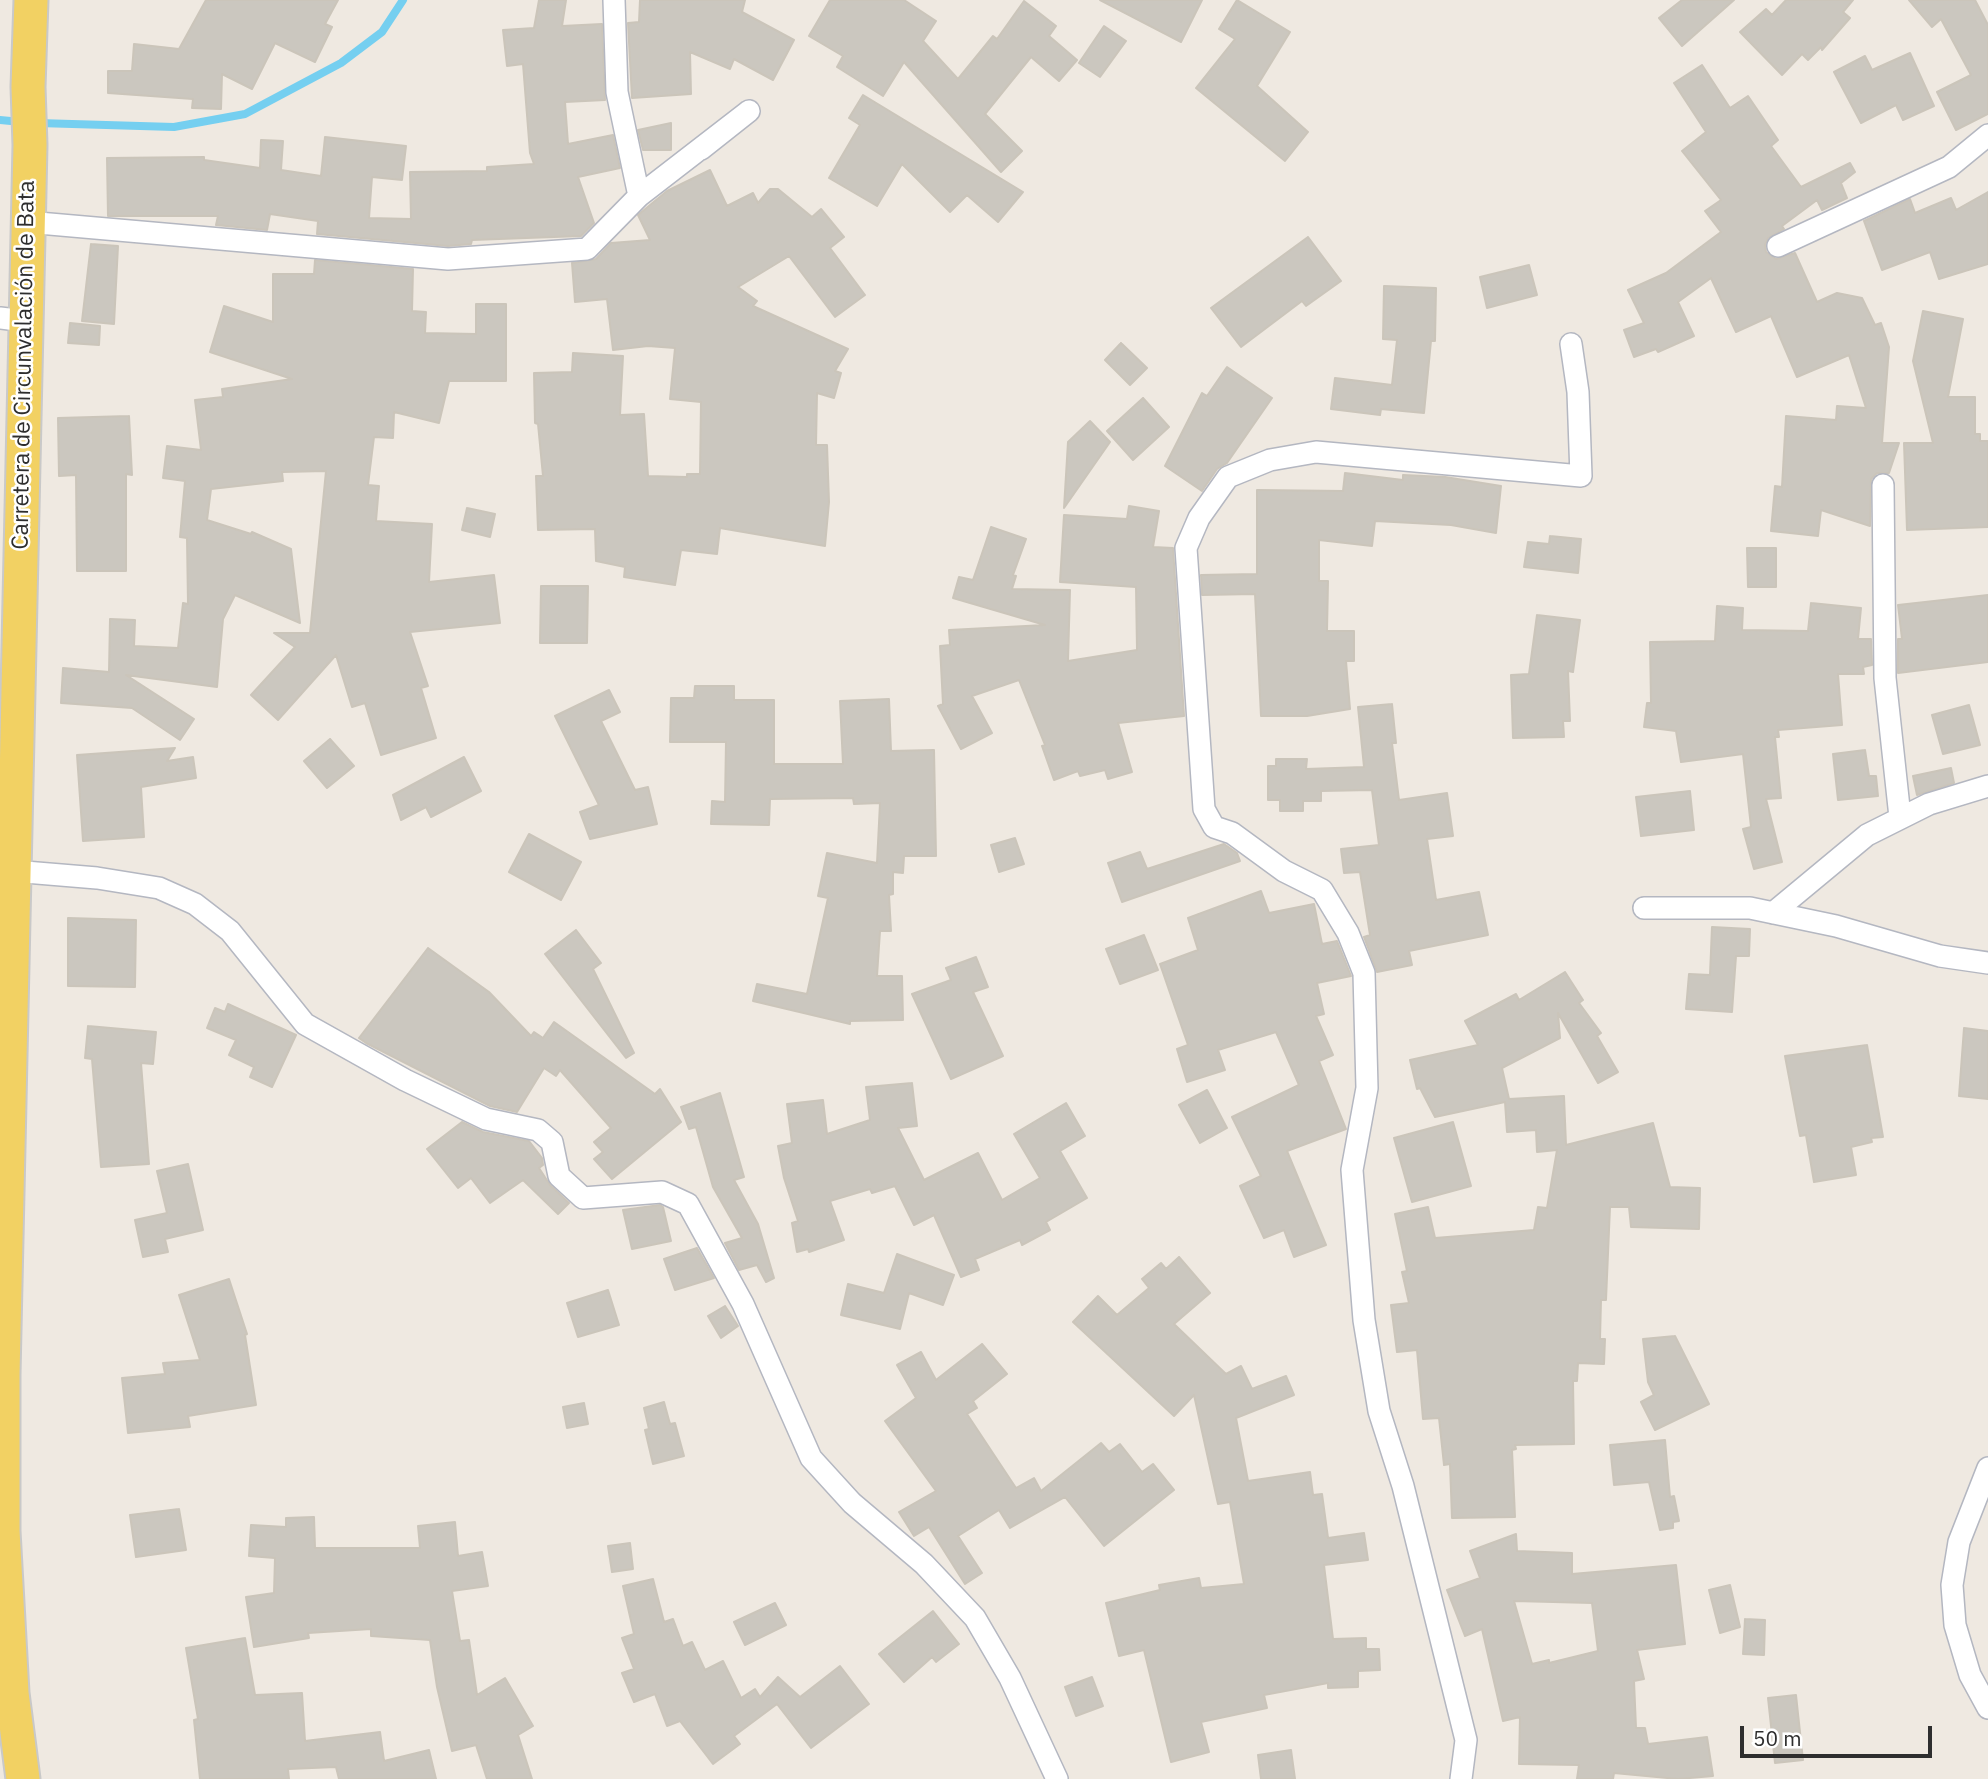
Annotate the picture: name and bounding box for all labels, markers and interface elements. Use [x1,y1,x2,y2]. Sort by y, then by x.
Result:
street label: Carretera de Circunvalación de Bata [7,180,41,550]
scale bar [1743,1712,1936,1756]
text: 50 m [1753,1724,1802,1752]

